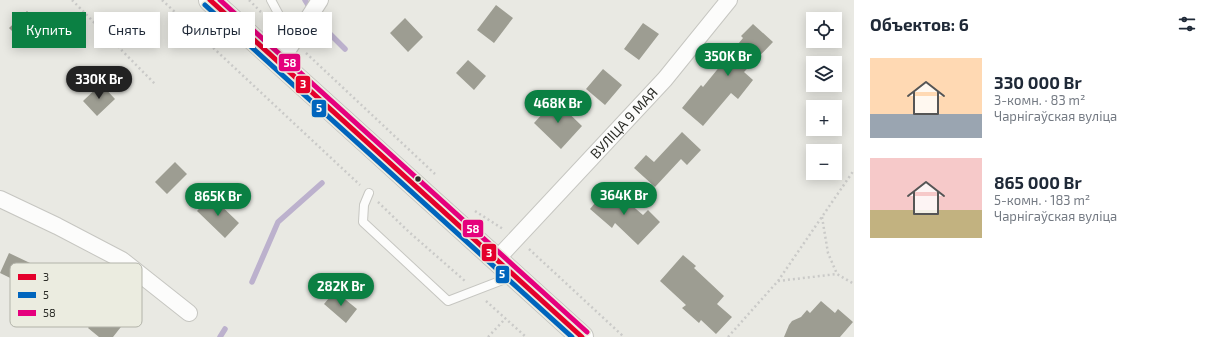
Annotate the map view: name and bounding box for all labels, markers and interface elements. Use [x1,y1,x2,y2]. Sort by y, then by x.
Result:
chip: Купить [12,12,86,48]
chip: Снять [94,12,160,48]
chip: Фильтры [168,12,255,48]
chip: Новое [263,12,332,48]
map controls [806,12,842,180]
button: locate [806,12,842,48]
icon: filters [1176,13,1198,35]
text: Объектов: 6 [870,14,969,34]
pin: 350K Br [691,43,765,77]
text: 350K Br [704,48,752,64]
line badge: 58 [278,53,301,72]
text: 58 [284,56,297,69]
button: layers [806,56,842,92]
pin: 330K Br [62,66,136,100]
text: 330K Br [75,71,123,87]
text: 330 000 Br [994,72,1082,92]
icon: home [902,74,950,122]
line badge: 3 [295,75,311,94]
text: 3 [300,77,306,90]
street label: ВУЛІЦА 9 МАЯ [586,84,661,162]
pin: 468K Br [521,90,595,124]
text: 3-комн. · 83 m² [994,92,1085,108]
text: 468K Br [534,95,582,111]
line badge: 5 [311,99,327,118]
button: + [806,100,842,136]
text: 5 [316,101,322,114]
text: Чарнігаўская вуліца [994,108,1117,124]
button: − [806,144,842,180]
text: 865 000 Br [994,172,1082,192]
unlabelled marker [413,174,423,184]
icon: home [902,174,950,222]
pin: 364K Br [587,182,661,216]
pin: 865K Br [181,183,255,217]
text: 364K Br [600,187,648,203]
text: 865K Br [194,188,242,204]
text: 5-комн. · 183 m² [994,192,1090,208]
text: Чарнігаўская вуліца [994,208,1117,224]
line badge: 58 [462,219,484,238]
text: 58 [467,222,480,235]
line badge: 3 [481,243,497,262]
text: 3 [486,246,492,259]
legend [10,263,142,327]
line badge: 5 [495,265,510,284]
text: 5 [499,267,505,280]
text: 3 [43,270,49,283]
pin: 282K Br [304,273,378,307]
text: 282K Br [317,278,365,294]
text: 5 [43,288,49,301]
text: 58 [43,306,56,319]

